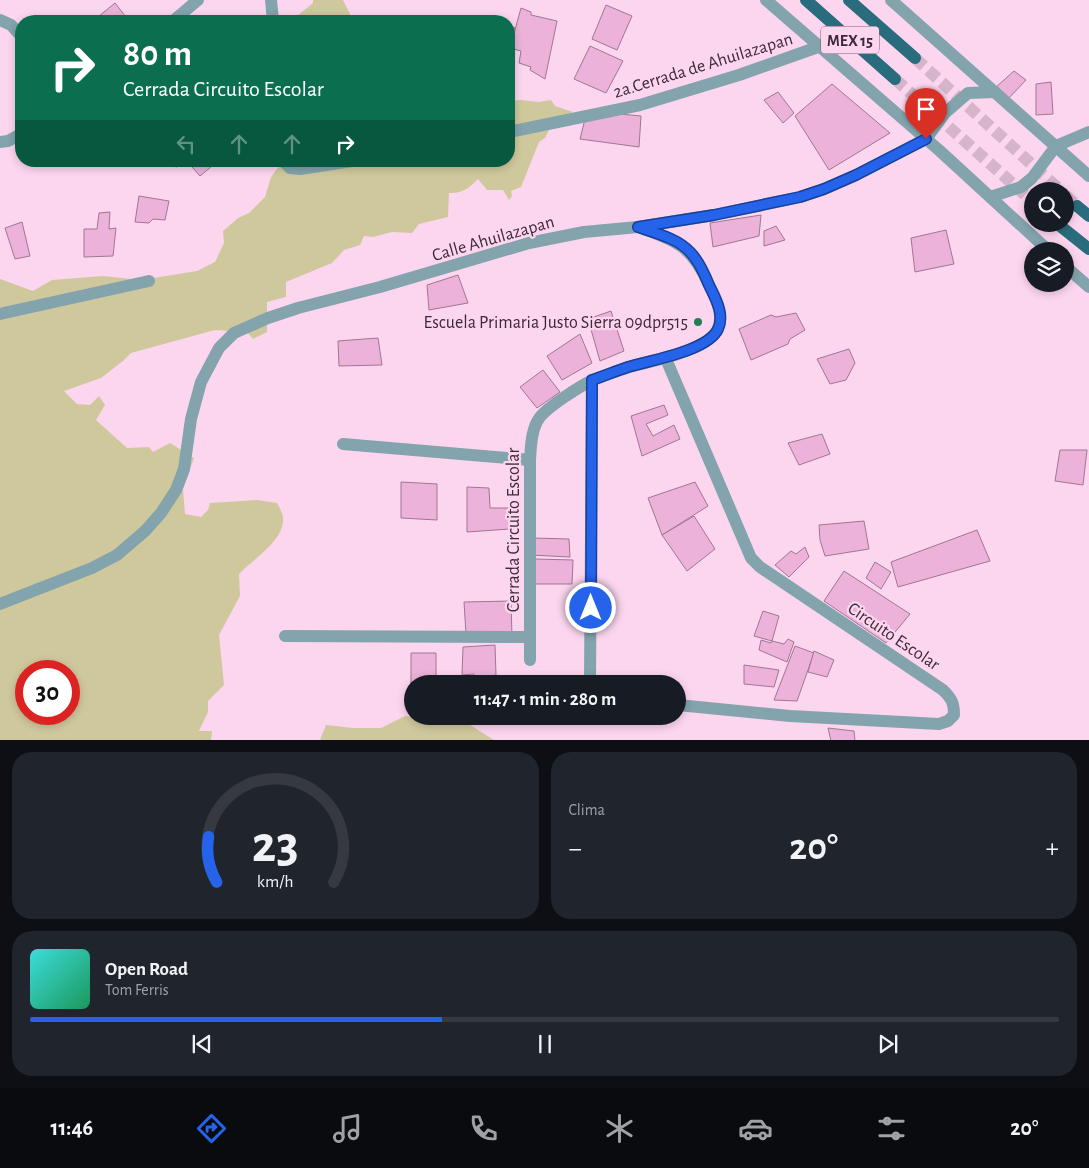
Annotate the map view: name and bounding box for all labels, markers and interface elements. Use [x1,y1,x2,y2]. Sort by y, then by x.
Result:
road number: MEX 15 [821,26,879,54]
street label: 2a.Cerrada de Ahuilazapan [612,30,795,102]
icon: right [40,35,105,100]
text: 80 m [123,37,192,72]
text: Cerrada Circuito Escolar [123,78,324,100]
pin [905,88,947,139]
icon: arrive [912,95,940,123]
icon: left [172,130,200,158]
icon: ahead [225,130,253,158]
icon: ahead [278,130,306,158]
icon: right [331,130,359,158]
map controls [1024,182,1074,292]
button: search [1024,182,1074,232]
street label: Calle Ahuilazapan [430,213,556,265]
button: layers [1024,242,1074,292]
place label: Escuela Primaria Justo Sierra 09dpr515 [424,314,688,332]
marker: Escuela Primaria Justo Sierra 09dpr515 [692,316,704,328]
street label: Cerrada Circuito Escolar [505,448,523,612]
position arrow [564,581,616,633]
street label: Circuito Escolar [844,600,943,674]
speed limit sign: 30 [15,660,80,725]
text: 11:47 · 1 min · 280 m [474,690,616,709]
text: Clima [569,802,605,818]
text: 23 [252,819,299,871]
text: 20° [789,829,838,867]
text: − [569,835,582,863]
text: + [1046,835,1059,863]
text: km/h [257,873,294,891]
text: Open Road [105,960,188,979]
text: Tom Ferris [105,982,169,998]
icon: previous [188,1030,216,1058]
icon: pause [531,1030,559,1058]
icon: next [874,1030,902,1058]
icon: directions [194,1111,229,1146]
icon: music [330,1111,365,1146]
icon: phone [466,1111,501,1146]
icon: climate [602,1111,637,1146]
icon: car [738,1111,773,1146]
icon: filters [874,1111,909,1146]
text: 11:46 [51,1117,93,1139]
text: 20° [1010,1117,1038,1139]

